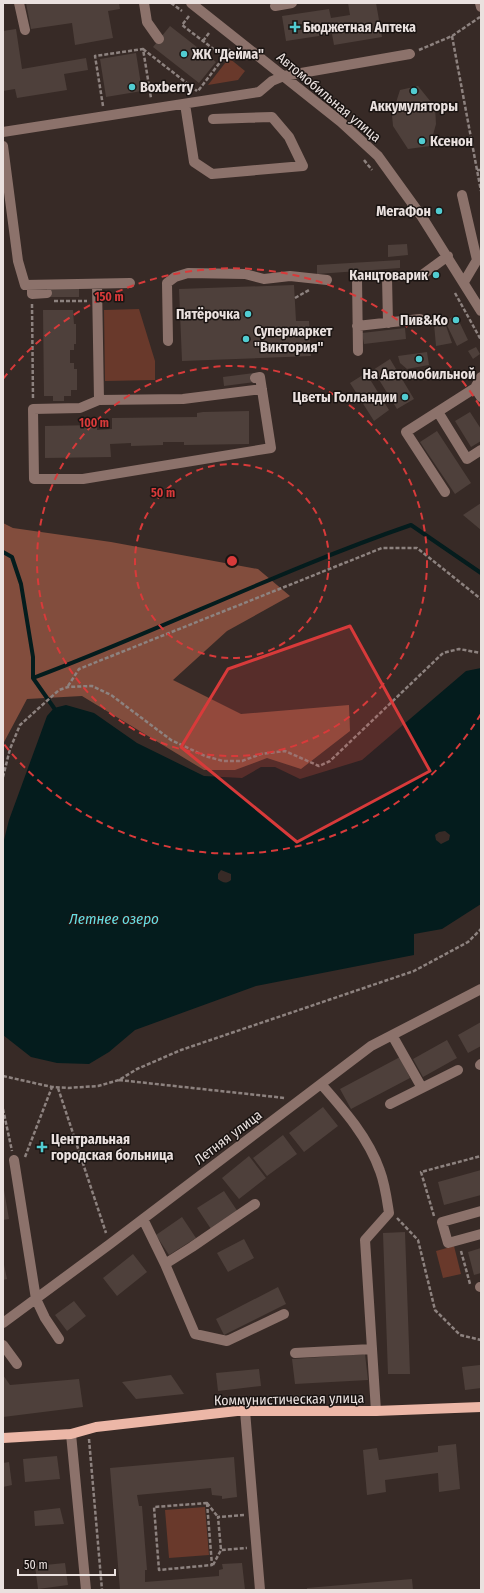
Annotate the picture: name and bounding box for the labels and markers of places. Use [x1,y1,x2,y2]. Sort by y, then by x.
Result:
place label: Бюджетная Аптека [303,19,416,36]
marker: Бюджетная Аптека [290,22,300,32]
place label: ЖК "Дейма" [191,46,264,63]
marker: ЖК "Дейма" [179,49,189,59]
place label: Boxberry [140,79,194,96]
marker: Boxberry [127,82,137,92]
marker: Аккумуляторы [409,86,419,96]
place label: Аккумуляторы [369,98,458,115]
place label: Ксенон [430,133,473,150]
marker: Ксенон [417,136,427,146]
place label: МегаФон [376,203,431,220]
marker: МегаФон [434,206,444,216]
place label: Канцтоварик [349,267,429,284]
marker: Канцтоварик [431,270,441,280]
place label: Пятёрочка [176,306,240,323]
marker: Пятёрочка [243,309,253,319]
place label: Пив&Ко [400,312,449,329]
marker: Пив&Ко [451,315,461,325]
place label: Супермаркет "Виктория" [254,323,333,356]
marker: Супермаркет "Виктория" [241,334,251,344]
marker: На Автомобильной [414,354,424,364]
place label: На Автомобильной [363,366,476,383]
place label: Цветы Голландии [293,389,397,406]
marker: Цветы Голландии [400,392,410,402]
centre of rings [225,554,239,568]
place label: Центральная городская больница [51,1131,173,1164]
marker: Центральная городская больница [36,1141,48,1153]

